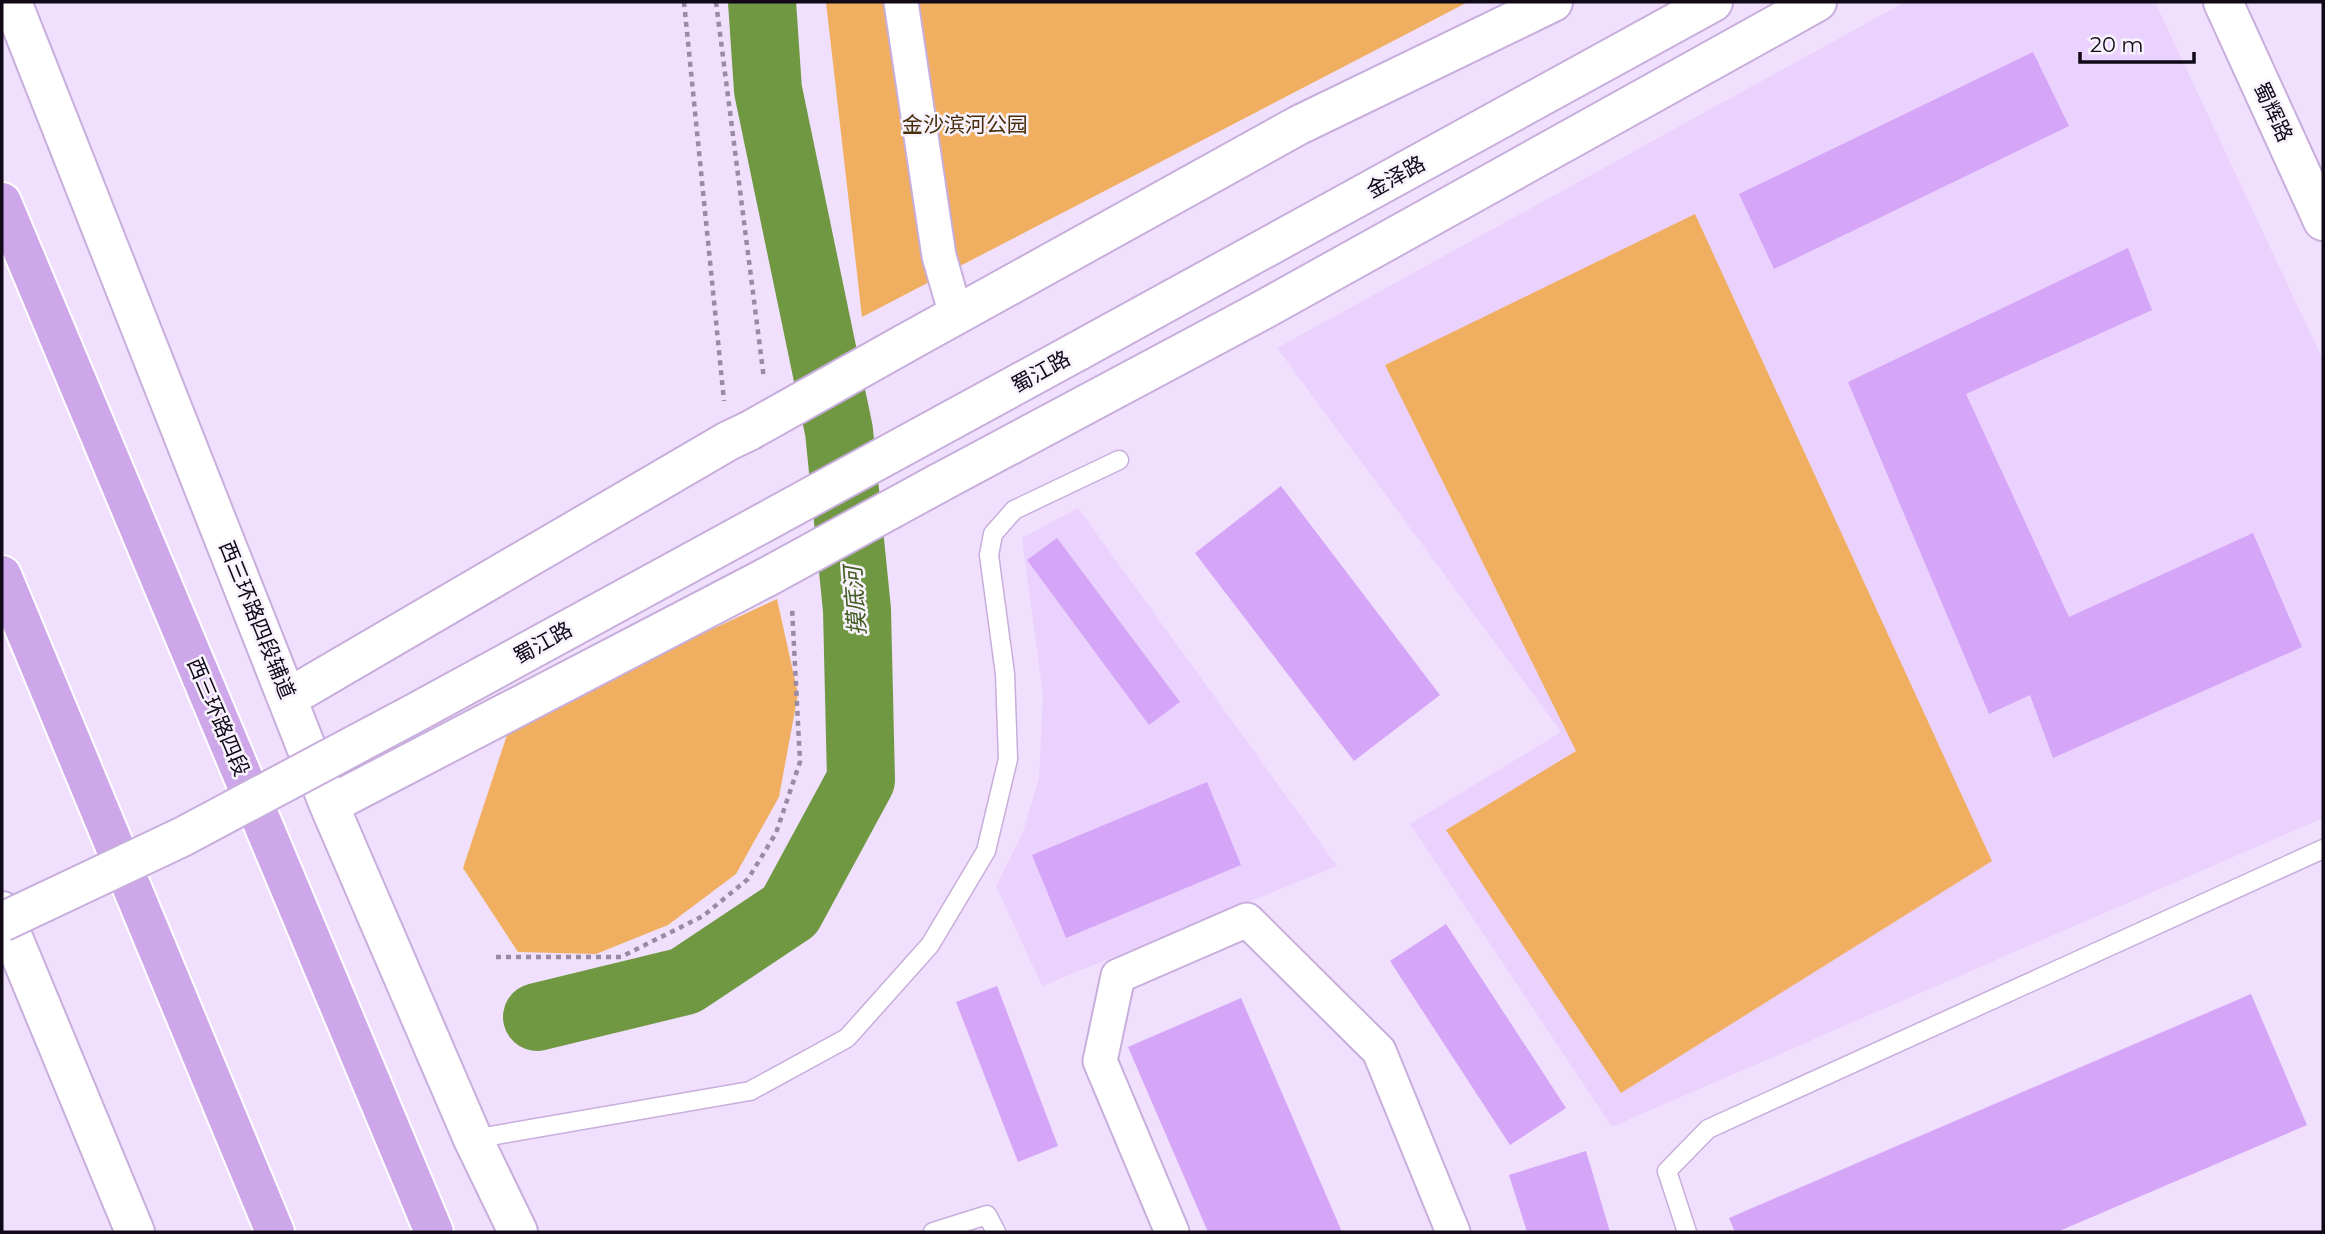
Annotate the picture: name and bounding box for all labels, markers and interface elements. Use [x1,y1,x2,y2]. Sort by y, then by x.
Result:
scale bar [2080,21,2194,65]
text: 20 m [2090,32,2144,57]
street label: 蜀辉路 [2249,78,2298,146]
park label: 金沙滨河公园 [902,112,1028,137]
street label: 金泽路 [1362,150,1429,203]
street label: 蜀江路 [1007,345,1074,398]
street label: 西三环路四段辅道 [214,537,301,702]
water label: 摸底河 [838,562,871,636]
street label: 蜀江路 [509,616,576,669]
street label: 西三环路四段 [182,654,255,780]

